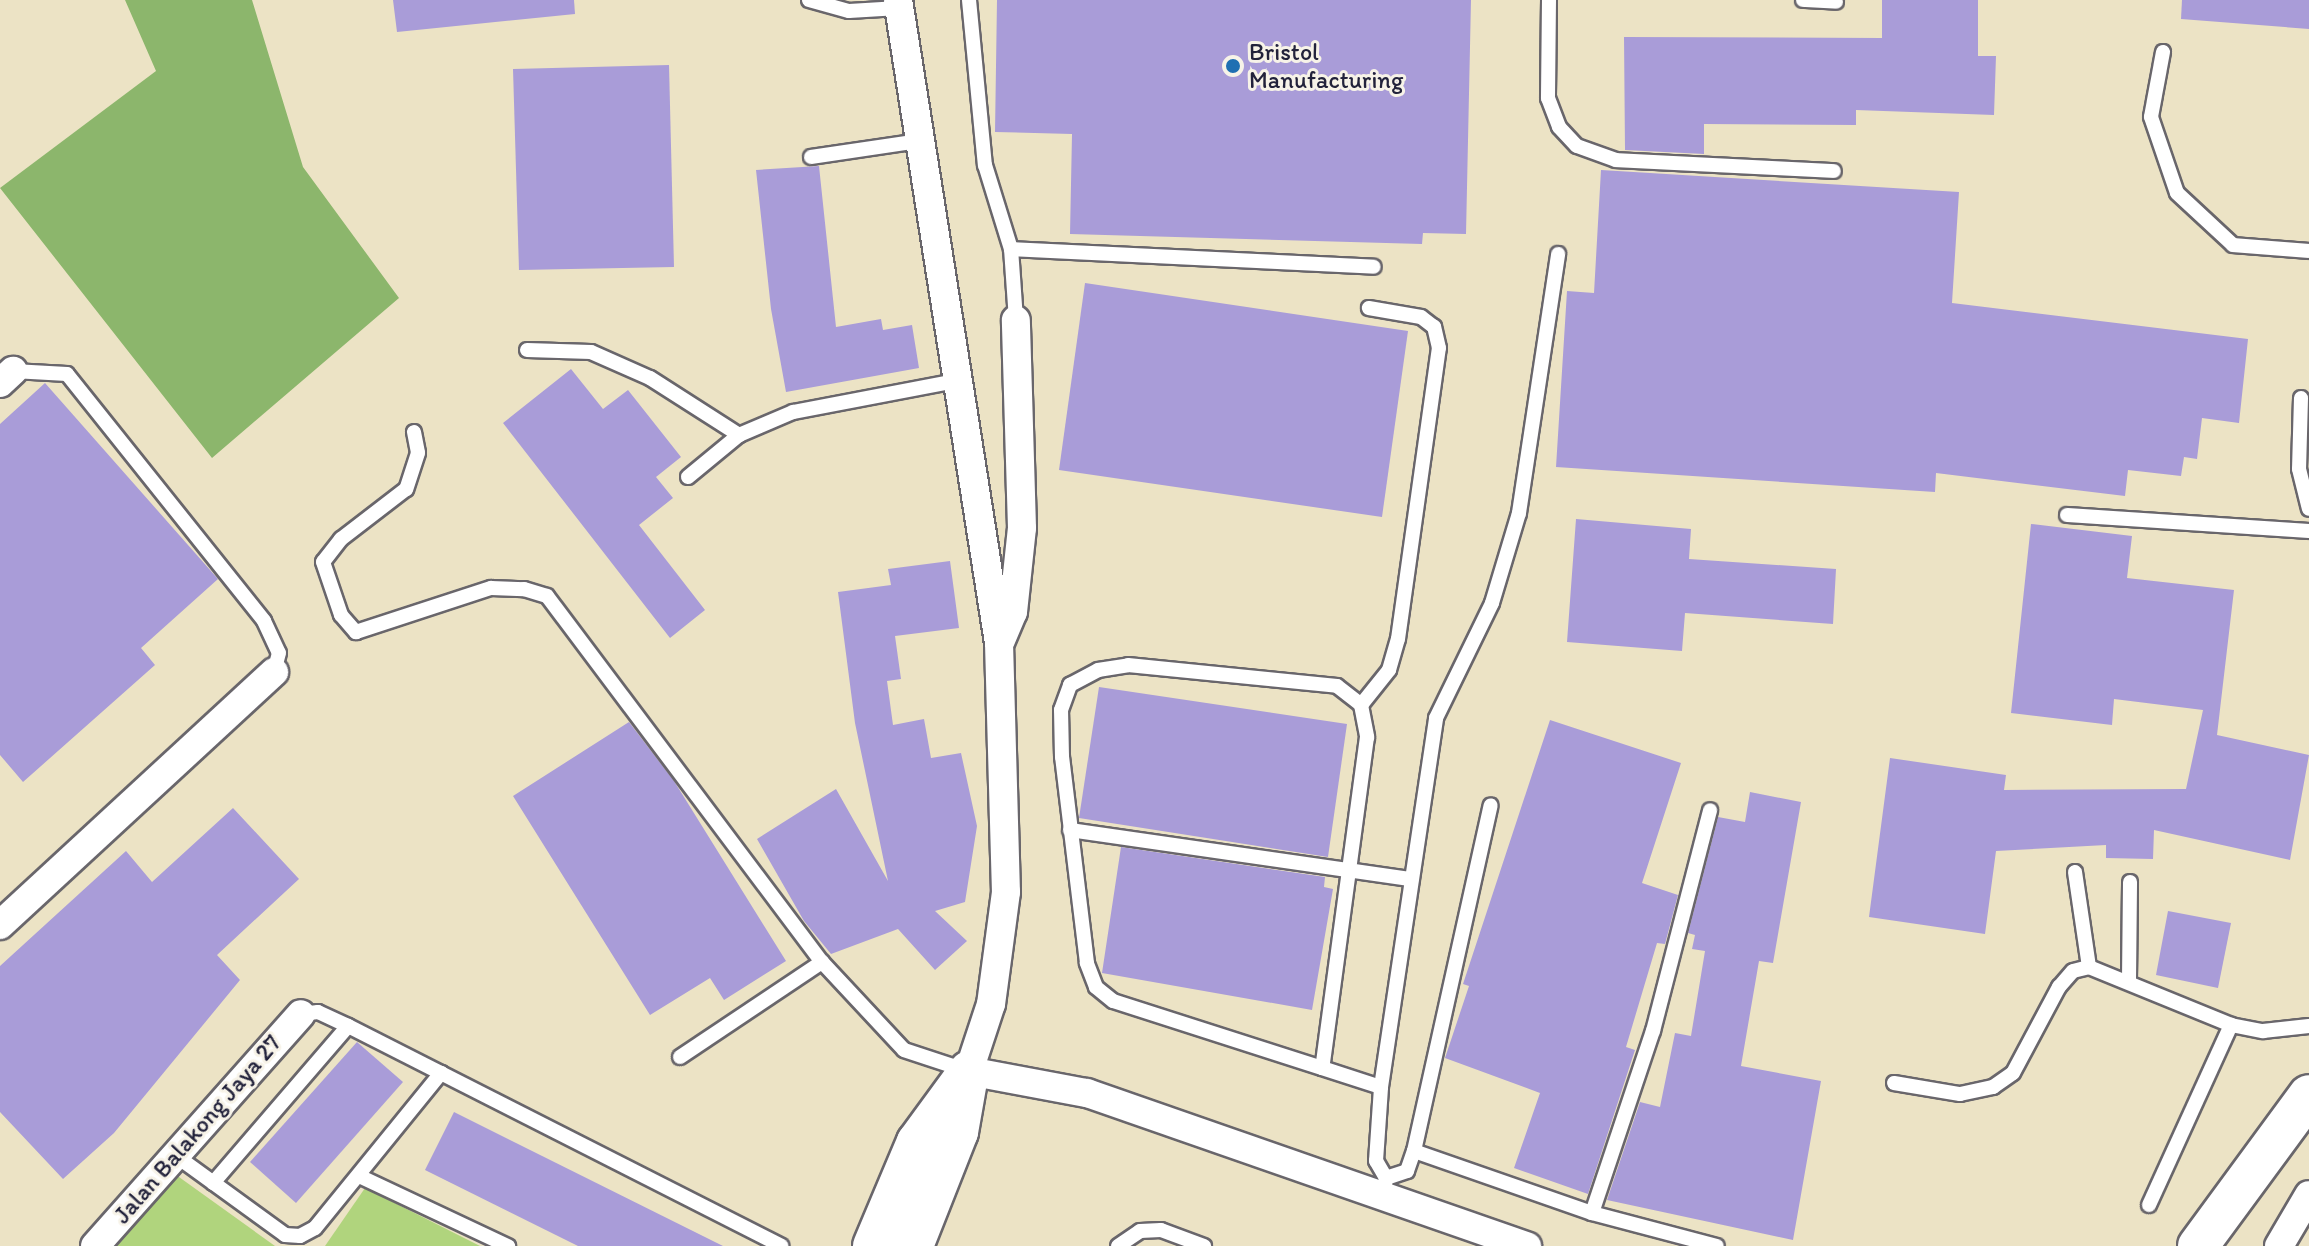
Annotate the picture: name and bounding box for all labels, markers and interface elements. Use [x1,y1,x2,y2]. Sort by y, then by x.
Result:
place label: Bristol Manufacturing [1249,38,1403,94]
marker: Bristol Manufacturing [1224,57,1242,75]
street label: Jalan Balakong Jaya 27 [108,1029,286,1229]

